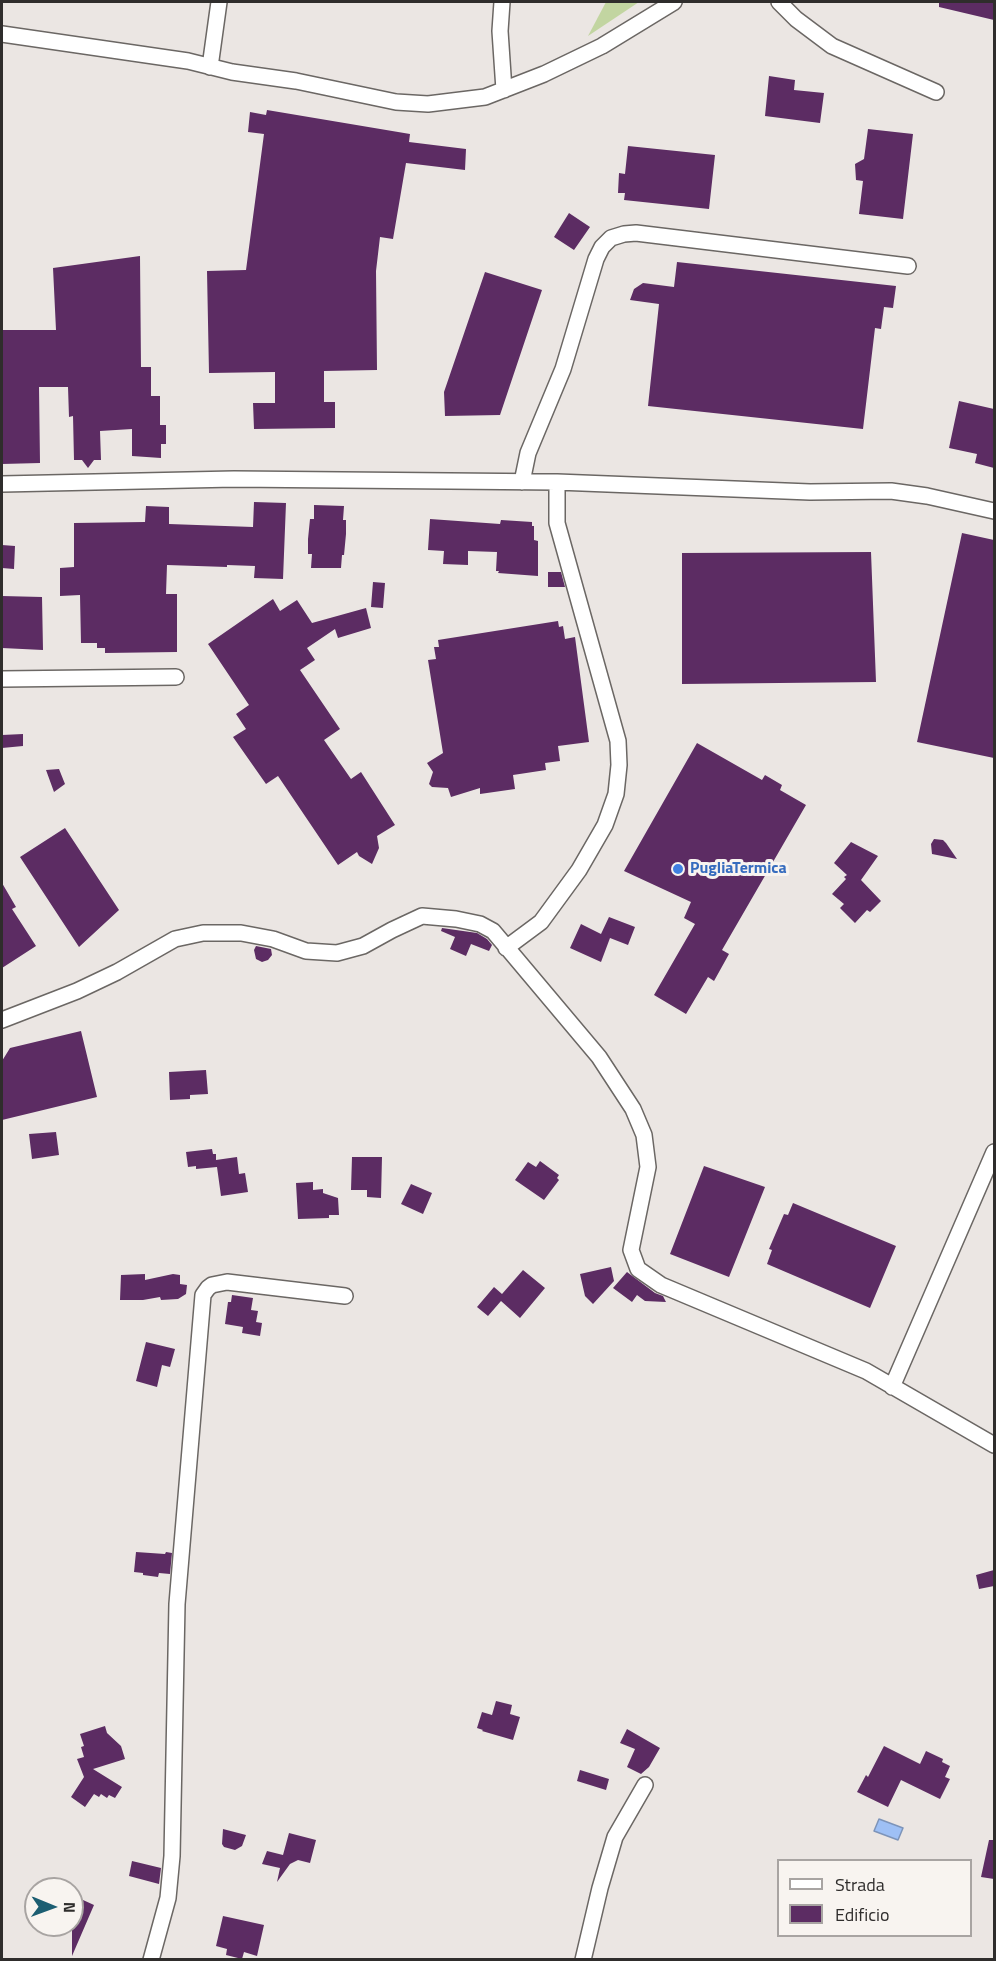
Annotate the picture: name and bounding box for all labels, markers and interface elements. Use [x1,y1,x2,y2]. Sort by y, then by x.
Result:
place label: PugliaTermica [690,859,787,879]
marker: PugliaTermica [671,862,685,876]
legend [777,1859,972,1937]
text: Strada [835,1871,885,1898]
north arrow [24,1877,84,1937]
text: Edificio [835,1901,889,1928]
text: N [58,1902,82,1913]

